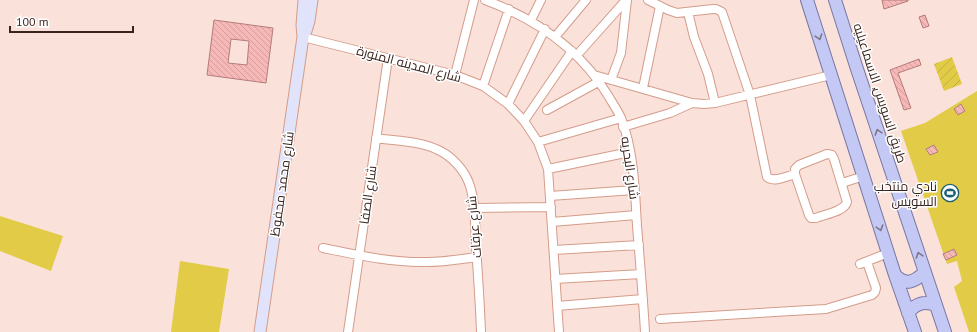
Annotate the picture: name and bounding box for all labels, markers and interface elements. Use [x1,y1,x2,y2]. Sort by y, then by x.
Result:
scale bar [10,8,133,34]
text: 100 m [16,14,49,29]
street label: طريق السويس, الاسماعيليه [849,21,911,165]
one-way arrow [814,33,823,40]
street label: شارع المدينه المنورة [355,42,463,86]
one-way arrow [874,128,883,135]
street label: شارع محمد محفوظ [266,130,298,238]
street label: شارع البحريه [617,135,643,201]
street label: شارع الصفا [355,165,381,225]
place label: نادي منتخب السويس [874,178,937,210]
sports icon: نادي منتخب السويس [940,183,960,203]
street label: شارع عرفات [463,195,485,259]
one-way arrow [875,224,884,231]
one-way arrow [915,252,923,259]

